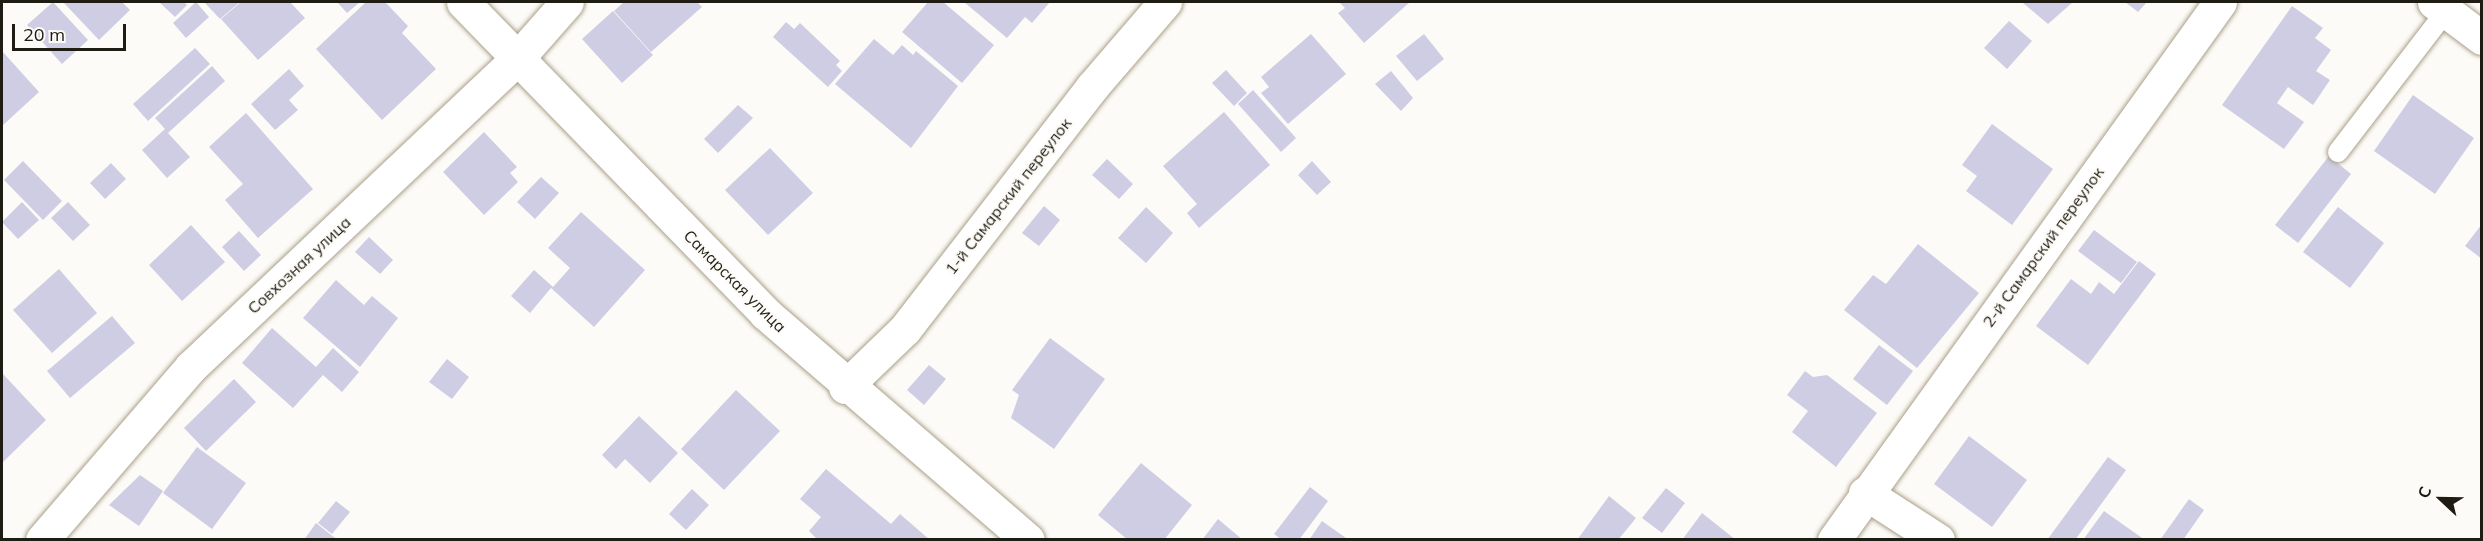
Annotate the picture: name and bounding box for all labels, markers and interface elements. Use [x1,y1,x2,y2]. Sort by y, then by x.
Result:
scale bar [15,12,129,50]
text: 20 m [23,23,65,46]
street label: 1-й Самарский переулок [941,114,1075,278]
street label: 2-й Самарский переулок [1978,163,2108,331]
street label: Совхозная улица [243,212,355,318]
street label: Самарская улица [680,226,790,336]
north arrow [2411,469,2471,529]
text: С [2413,483,2436,501]

